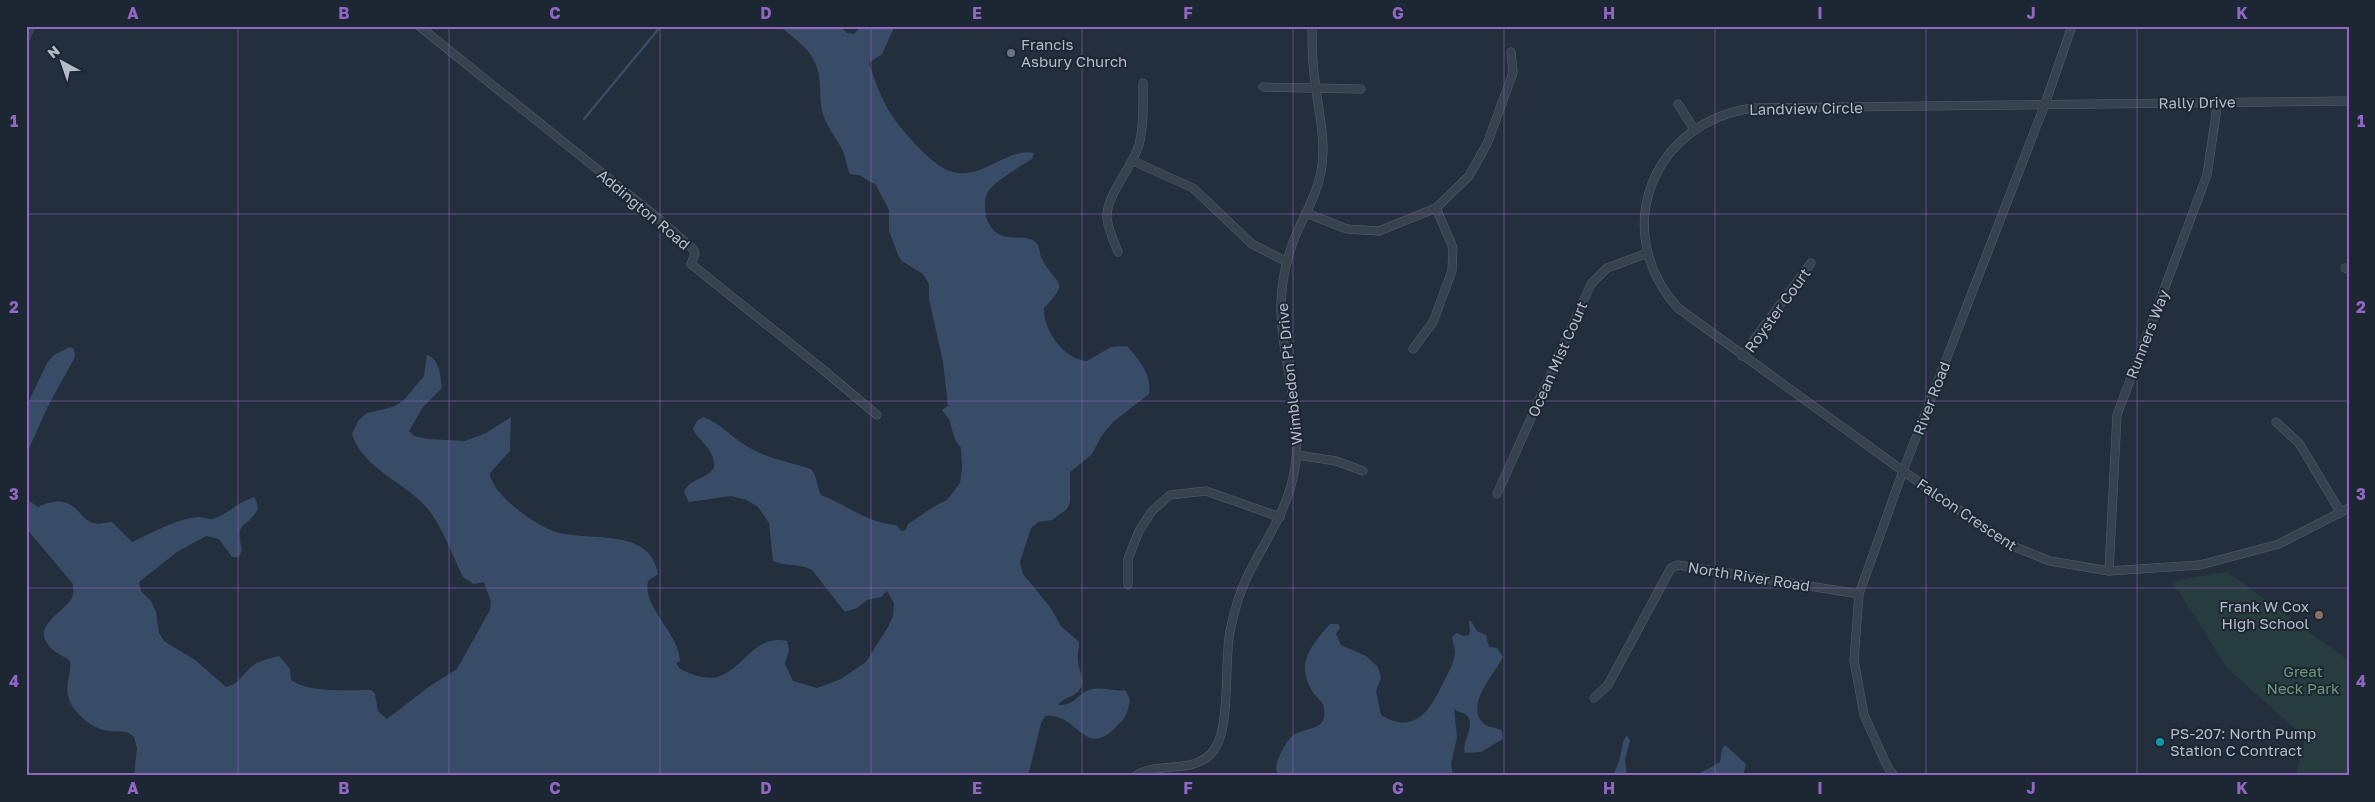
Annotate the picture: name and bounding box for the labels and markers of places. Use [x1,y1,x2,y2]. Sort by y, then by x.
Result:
place label: Francis Asbury Church [1021,35,1127,70]
marker: Francis Asbury Church [1005,47,1017,59]
place label: Frank W Cox High School [2219,597,2309,632]
marker: Frank W Cox High School [2313,609,2325,621]
place label: PS-207: North Pump Station C Contract [2170,724,2316,759]
marker: PS-207: North Pump Station C Contract [2154,736,2166,748]

